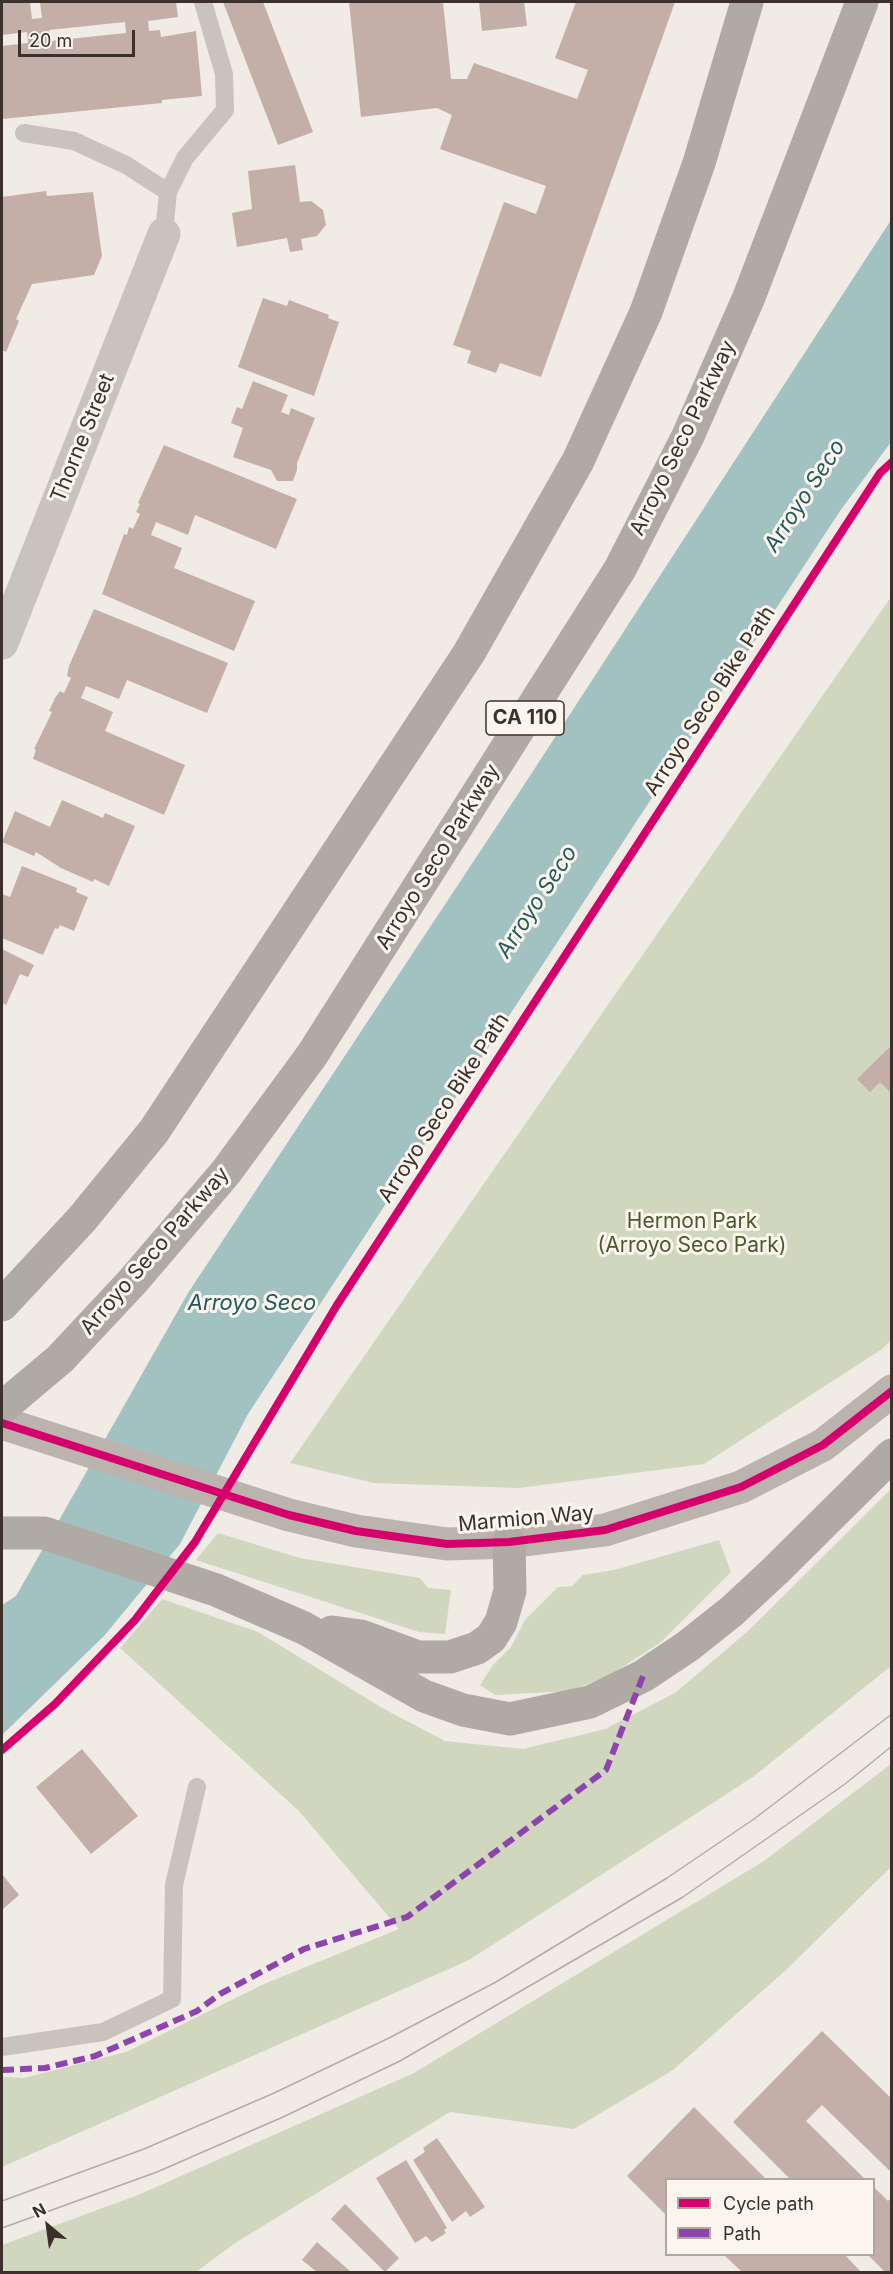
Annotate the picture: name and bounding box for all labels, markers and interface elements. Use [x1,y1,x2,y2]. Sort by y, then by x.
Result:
scale bar [21,18,138,56]
text: 20 m [29,30,72,51]
street label: Arroyo Seco Parkway [625,336,741,540]
street label: Thorne Street [46,370,120,506]
water label: Arroyo Seco [759,435,851,557]
street label: Arroyo Seco Bike Path [639,601,781,801]
road number: CA 110 [486,701,564,735]
street label: Arroyo Seco Parkway [371,760,505,954]
water label: Arroyo Seco [491,841,583,963]
street label: Arroyo Seco Bike Path [373,1008,515,1208]
street label: Arroyo Seco Parkway [75,1162,235,1340]
park label: Hermon Park (Arroyo Seco Park) [598,1209,786,1259]
water label: Arroyo Seco [188,1290,316,1316]
street label: Marmion Way [457,1501,595,1537]
legend [665,2178,875,2256]
text: Cycle path [723,2193,814,2214]
north arrow [18,2196,78,2256]
text: N [29,2199,49,2222]
text: Path [723,2223,761,2244]

